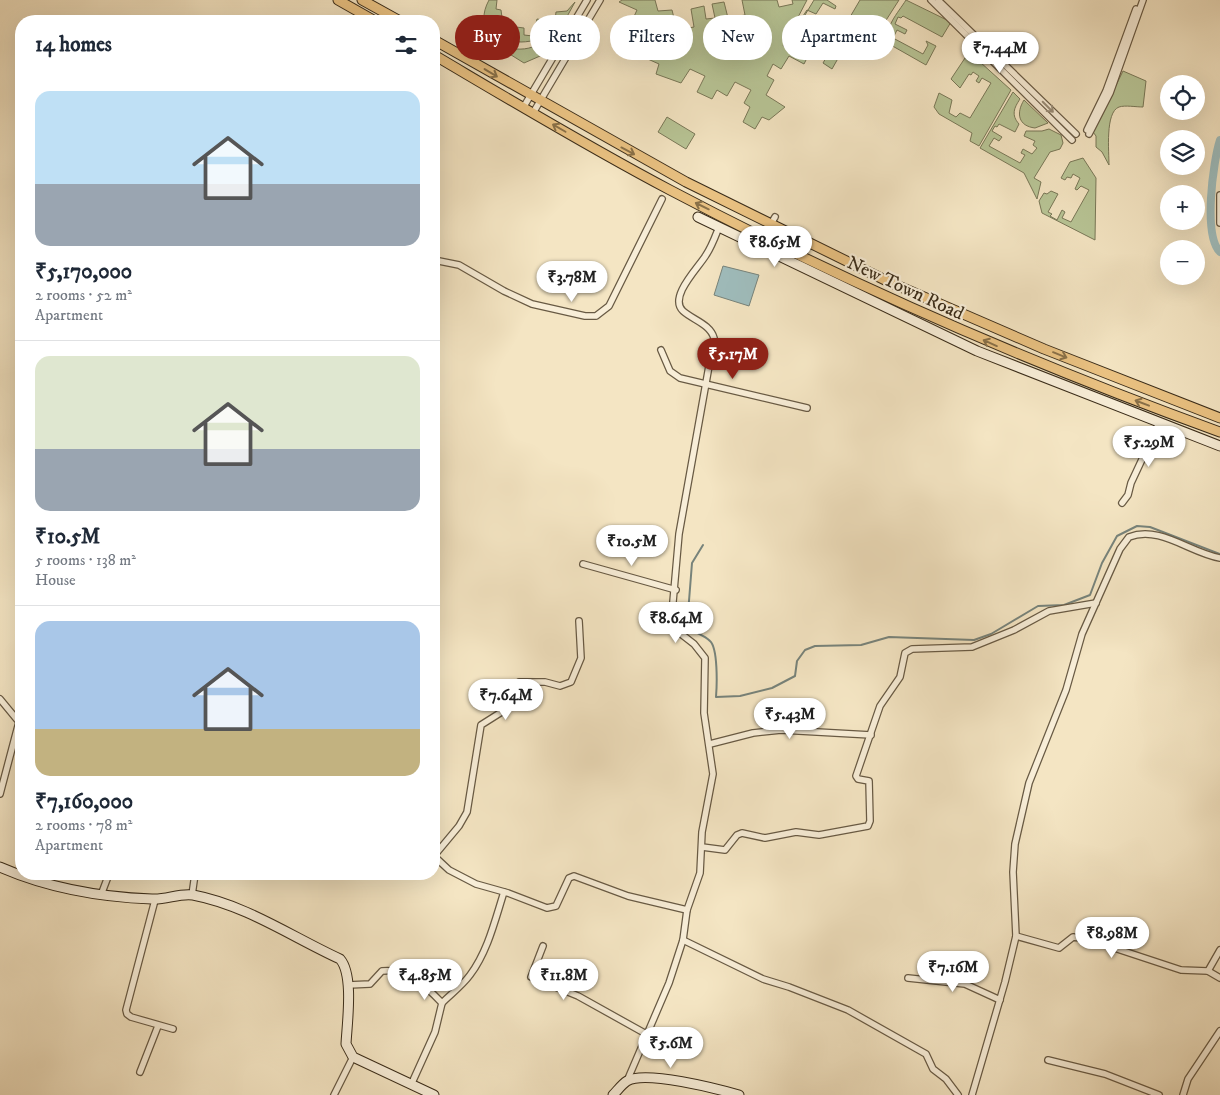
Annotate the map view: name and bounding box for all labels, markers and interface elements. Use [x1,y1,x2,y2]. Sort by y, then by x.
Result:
chip: Buy [455,15,520,60]
chip: Rent [530,15,600,60]
chip: Filters [610,15,693,60]
chip: New [703,15,772,60]
chip: Apartment [782,15,895,60]
icon: filters [392,31,420,59]
text: 14 homes [35,32,112,58]
pin: ₹7.44M [959,32,1041,74]
text: ₹7.44M [973,38,1027,58]
one-way arrow [484,68,498,78]
map controls [1160,75,1205,285]
button: locate [1160,75,1205,120]
one-way arrow [1042,101,1055,113]
icon: home [183,123,273,213]
one-way arrow [552,123,567,132]
button: layers [1160,130,1205,175]
one-way arrow [620,147,635,156]
button: + [1160,185,1205,230]
one-way arrow [694,201,709,211]
pin: ₹8.65M [734,226,816,268]
text: ₹8.65M [749,232,801,252]
button: − [1160,240,1205,285]
street label: New Town Road [843,251,968,326]
text: ₹5,170,000 [35,259,132,285]
pin: ₹3.78M [531,260,613,303]
text: ₹3.78M [547,267,597,287]
text: 2 rooms · 52 m² [35,285,132,305]
text: Apartment [35,305,103,325]
pin: ₹5.17M [692,338,774,380]
one-way arrow [983,338,998,348]
text: ₹5.17M [708,344,758,364]
one-way arrow [1051,351,1067,360]
icon: home [183,389,273,479]
one-way arrow [1134,398,1150,407]
pin: ₹5.29M [1108,426,1190,468]
text: ₹5.29M [1124,432,1174,452]
text: ₹10.5M [35,524,100,550]
pin: ₹10.5M [591,524,673,567]
text: ₹10.5M [607,531,657,551]
text: 5 rooms · 138 m² [35,550,136,570]
text: House [35,570,76,590]
pin: ₹8.64M [635,602,717,644]
text: ₹8.64M [649,608,703,628]
icon: home [183,654,273,744]
pin: ₹7.64M [465,678,547,721]
text: ₹7.64M [479,685,533,705]
pin: ₹5.43M [749,698,831,740]
text: ₹5.43M [765,704,815,724]
text: ₹7,160,000 [35,789,133,815]
text: 2 rooms · 78 m² [35,815,132,835]
text: Apartment [35,835,103,855]
pin: ₹8.98M [1071,916,1153,959]
text: ₹8.98M [1086,923,1138,943]
pin: ₹7.16M [912,950,994,993]
text: ₹7.16M [928,957,978,977]
pin: ₹4.85M [384,958,466,1001]
pin: ₹11.8M [523,958,605,1001]
text: ₹4.85M [398,965,452,985]
text: ₹11.8M [540,965,588,985]
pin: ₹5.6M [636,1026,706,1069]
text: ₹5.6M [649,1033,693,1053]

